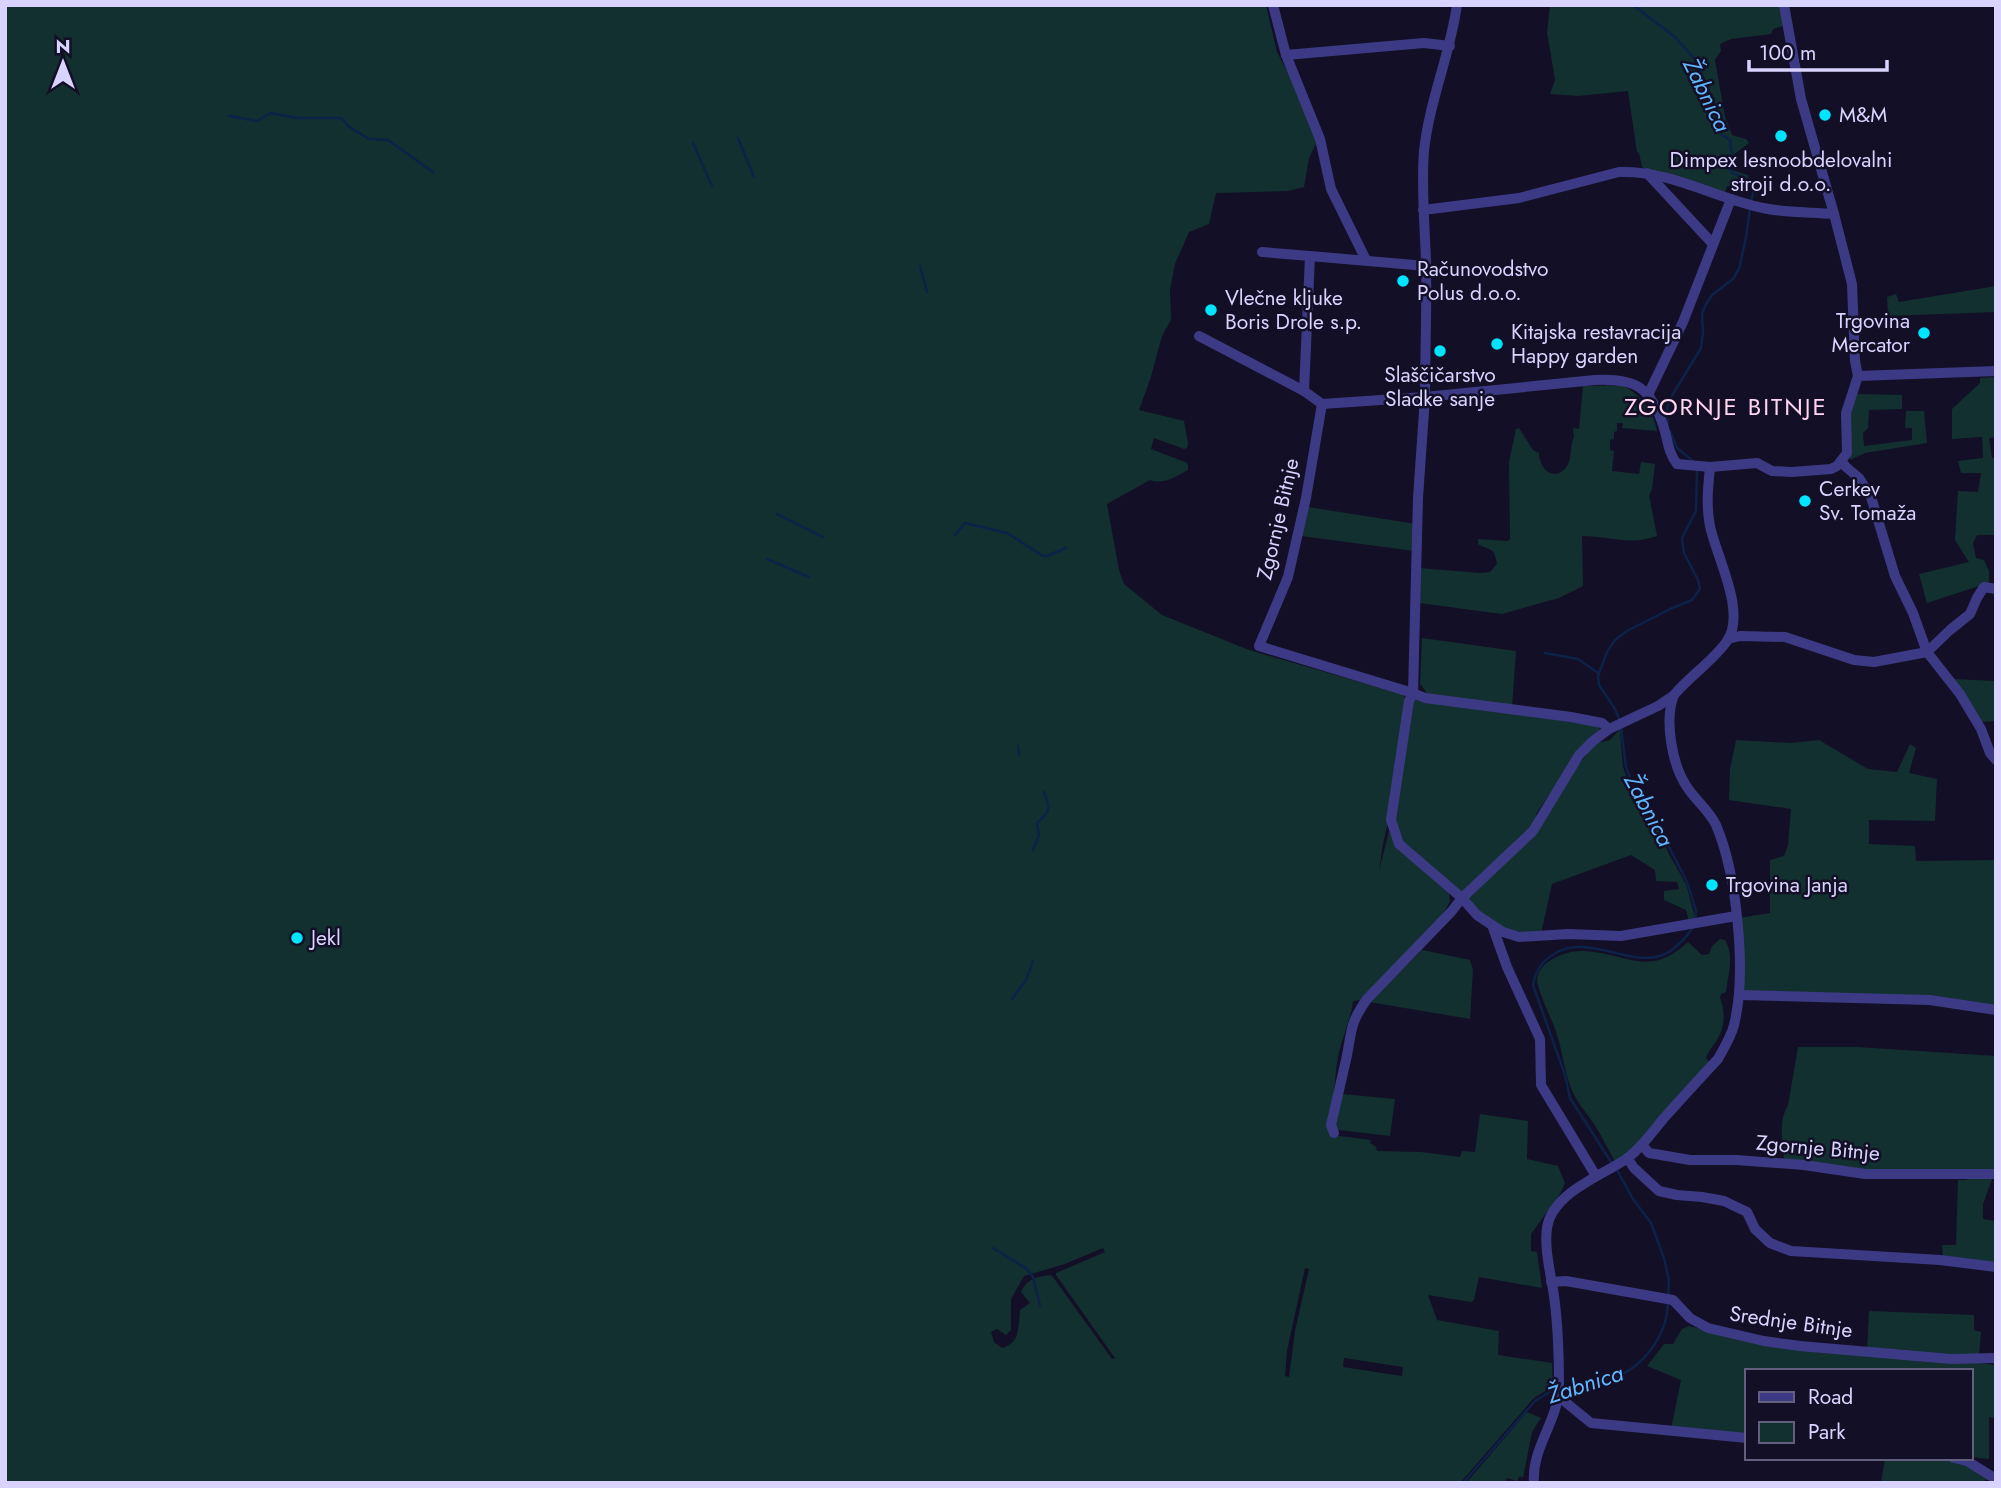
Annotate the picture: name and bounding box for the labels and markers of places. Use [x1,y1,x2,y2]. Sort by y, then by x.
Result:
place label: M&M [1839,100,1887,130]
marker: M&M [1817,107,1833,123]
marker: Dimpex lesnoobdelovalni stroji d.o.o. [1773,128,1789,144]
place label: Dimpex lesnoobdelovalni stroji d.o.o. [1669,145,1893,199]
place label: Računovodstvo Polus d.o.o. [1417,254,1548,308]
marker: Računovodstvo Polus d.o.o. [1395,273,1411,289]
place label: Vlečne kljuke Boris Drole s.p. [1225,283,1362,337]
marker: Vlečne kljuke Boris Drole s.p. [1203,302,1219,318]
place label: Trgovina Mercator [1831,306,1911,360]
place label: Kitajska restavracija Happy garden [1511,317,1681,371]
marker: Trgovina Mercator [1916,325,1932,341]
marker: Kitajska restavracija Happy garden [1489,336,1505,352]
marker: Slaščičarstvo Sladke sanje [1432,343,1448,359]
place label: Slaščičarstvo Sladke sanje [1384,360,1496,414]
place label: Cerkev Sv. Tomaža [1819,474,1916,528]
marker: Cerkev Sv. Tomaža [1797,493,1813,509]
place label: Trgovina Janja [1726,870,1848,900]
marker: Trgovina Janja [1704,877,1720,893]
place label: Jekl [308,923,341,953]
marker: Jekl [289,930,305,946]

